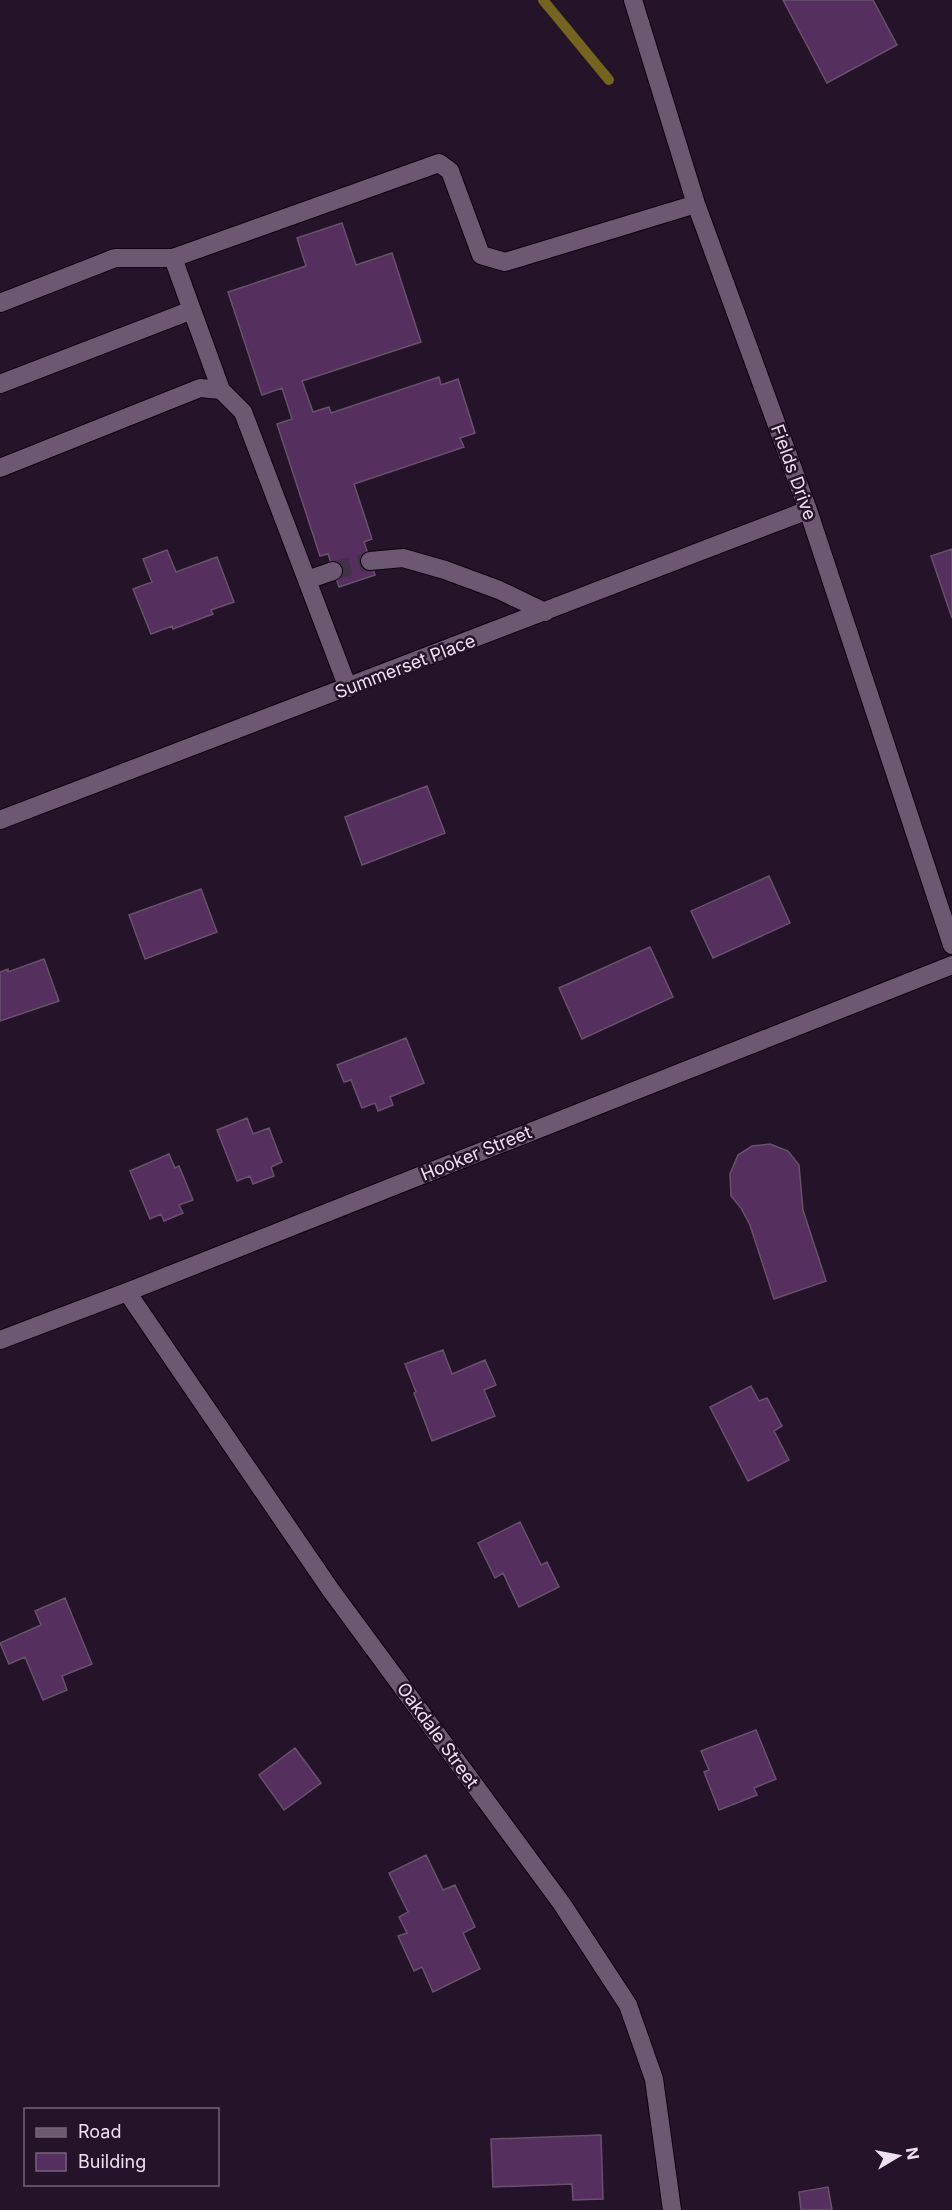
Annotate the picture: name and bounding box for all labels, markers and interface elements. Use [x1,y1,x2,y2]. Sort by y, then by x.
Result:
street label: Fields Drive [767,421,821,523]
street label: Summerset Place [332,630,478,702]
street label: Hooker Street [418,1121,535,1185]
street label: Oakdale Street [393,1678,483,1792]
legend [24,2108,219,2186]
text: Road [78,2121,121,2142]
north arrow [868,2126,928,2186]
text: N [902,2146,924,2161]
text: Building [78,2151,146,2172]

